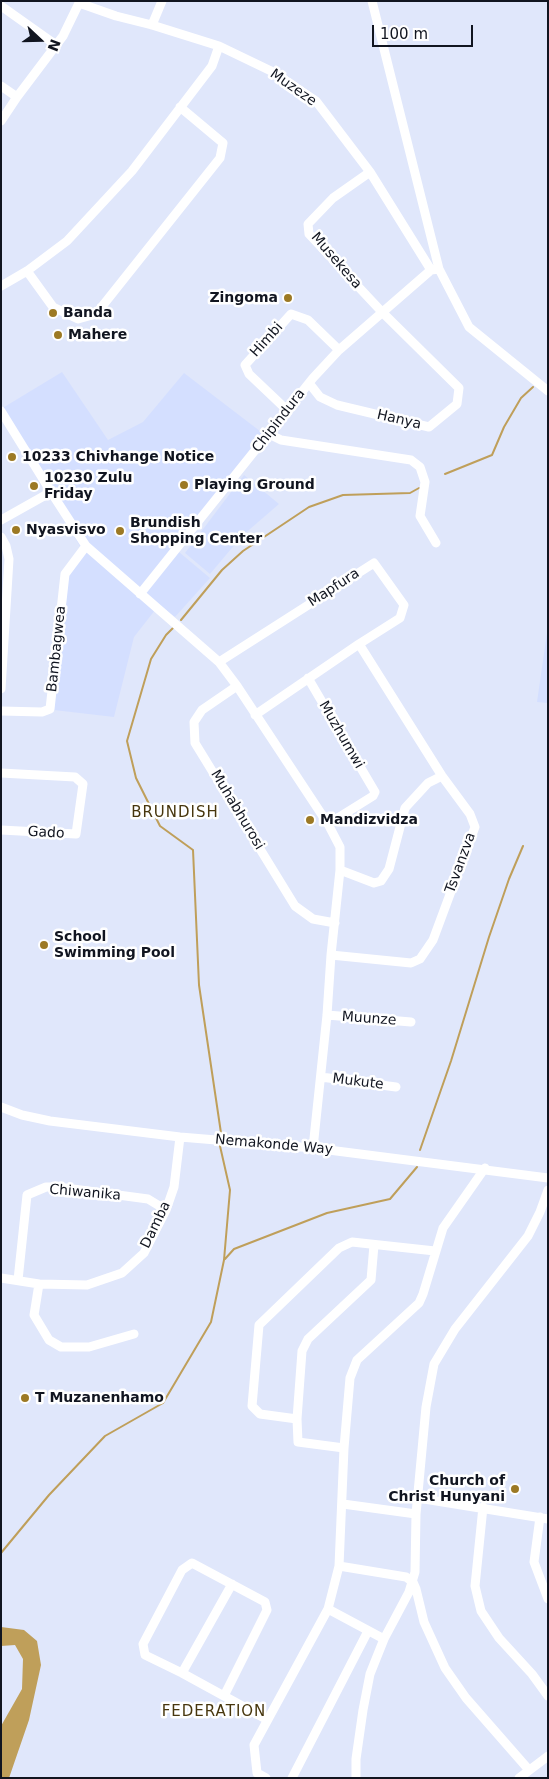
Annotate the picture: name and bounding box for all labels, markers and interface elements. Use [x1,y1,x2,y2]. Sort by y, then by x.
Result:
north arrow [15,15,65,65]
scale bar [374,15,475,47]
text: 100 m [380,25,428,43]
text: N [44,37,64,54]
street label: Muzeze [267,66,319,110]
street label: Musekesa [307,229,365,293]
place label: Zingoma [209,290,278,306]
marker: Zingoma [282,292,294,304]
place label: Banda [63,305,113,321]
marker: Banda [47,307,59,319]
street label: Himbi [247,319,287,361]
place label: Mahere [68,327,127,343]
marker: Mahere [52,329,64,341]
street label: Chipindura [249,386,309,456]
street label: Hanya [375,407,423,433]
place label: 10233 Chivhange Notice [22,449,214,465]
marker: 10233 Chivhange Notice [6,451,18,463]
place label: 10230 Zulu Friday [44,470,132,502]
place label: Playing Ground [194,477,315,493]
marker: Playing Ground [178,479,190,491]
marker: 10230 Zulu Friday [28,480,40,492]
place label: Brundish Shopping Center [130,515,262,548]
place label: Nyasvisvo [26,522,106,538]
marker: Nyasvisvo [10,524,22,536]
marker: Brundish Shopping Center [114,525,126,537]
street label: Mapfura [305,565,363,611]
street label: Bambagwea [44,605,70,693]
street label: Muzhumwi [315,698,367,772]
street label: Muhabhurosi [207,767,267,853]
district label: BRUNDISH [130,804,220,822]
place label: Mandizvidza [320,812,418,828]
marker: Mandizvidza [304,814,316,826]
street label: Gado [27,824,65,842]
street label: Tsvanzva [442,830,480,896]
place label: School Swimming Pool [54,929,175,962]
marker: School Swimming Pool [38,939,50,951]
street label: Muunze [341,1009,397,1029]
street label: Mukute [331,1071,385,1093]
street label: Nemakonde Way [214,1131,334,1159]
street label: Chiwanika [49,1182,121,1204]
street label: Damba [137,1199,175,1251]
place label: T Muzanenhamo [35,1390,164,1406]
marker: T Muzanenhamo [19,1392,31,1404]
place label: Church of Christ Hunyani [388,1473,505,1505]
marker: Church of Christ Hunyani [509,1483,521,1495]
district label: FEDERATION [160,1703,268,1721]

